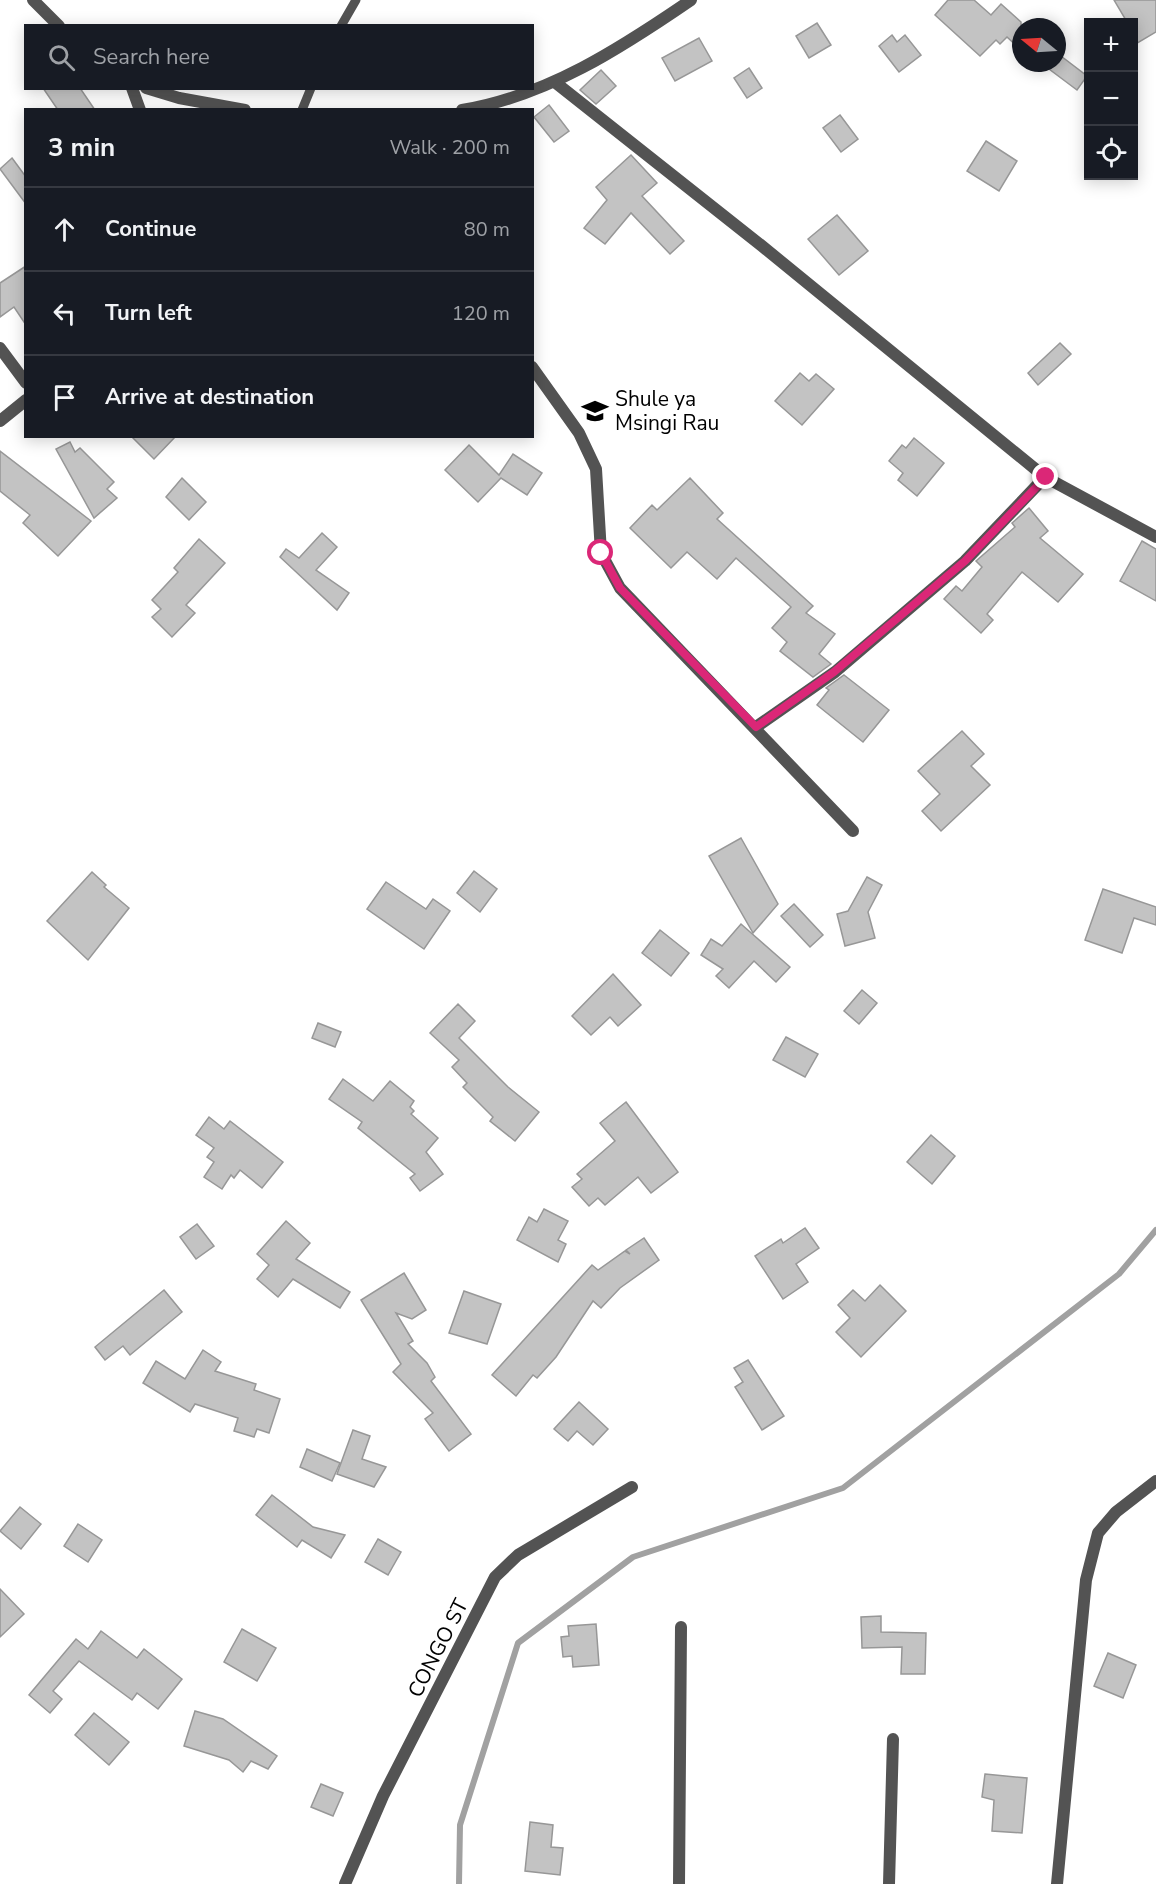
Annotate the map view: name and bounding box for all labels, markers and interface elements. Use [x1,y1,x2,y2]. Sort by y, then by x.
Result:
north arrow [1012,18,1066,72]
map controls [1084,18,1138,180]
button: + [1084,18,1138,72]
search box [24,24,534,90]
icon: search [45,41,78,74]
text: Search here [93,42,210,72]
button: − [1084,72,1138,126]
button: locate [1084,126,1138,180]
text: 3 min [48,130,115,165]
text: Walk · 200 m [390,134,510,161]
icon: ahead [48,213,81,246]
text: Continue [105,214,196,244]
text: 80 m [464,216,510,243]
icon: left [48,297,81,330]
text: Turn left [105,298,192,328]
text: 120 m [452,300,510,327]
icon: arrive [48,381,81,414]
text: Arrive at destination [105,382,314,412]
place label: Shule ya Msingi Rau [615,385,719,437]
school or university icon: Shule ya Msingi Rau [580,396,610,426]
route end [1032,463,1058,489]
route start [587,539,613,565]
street label: CONGO ST [401,1594,475,1702]

